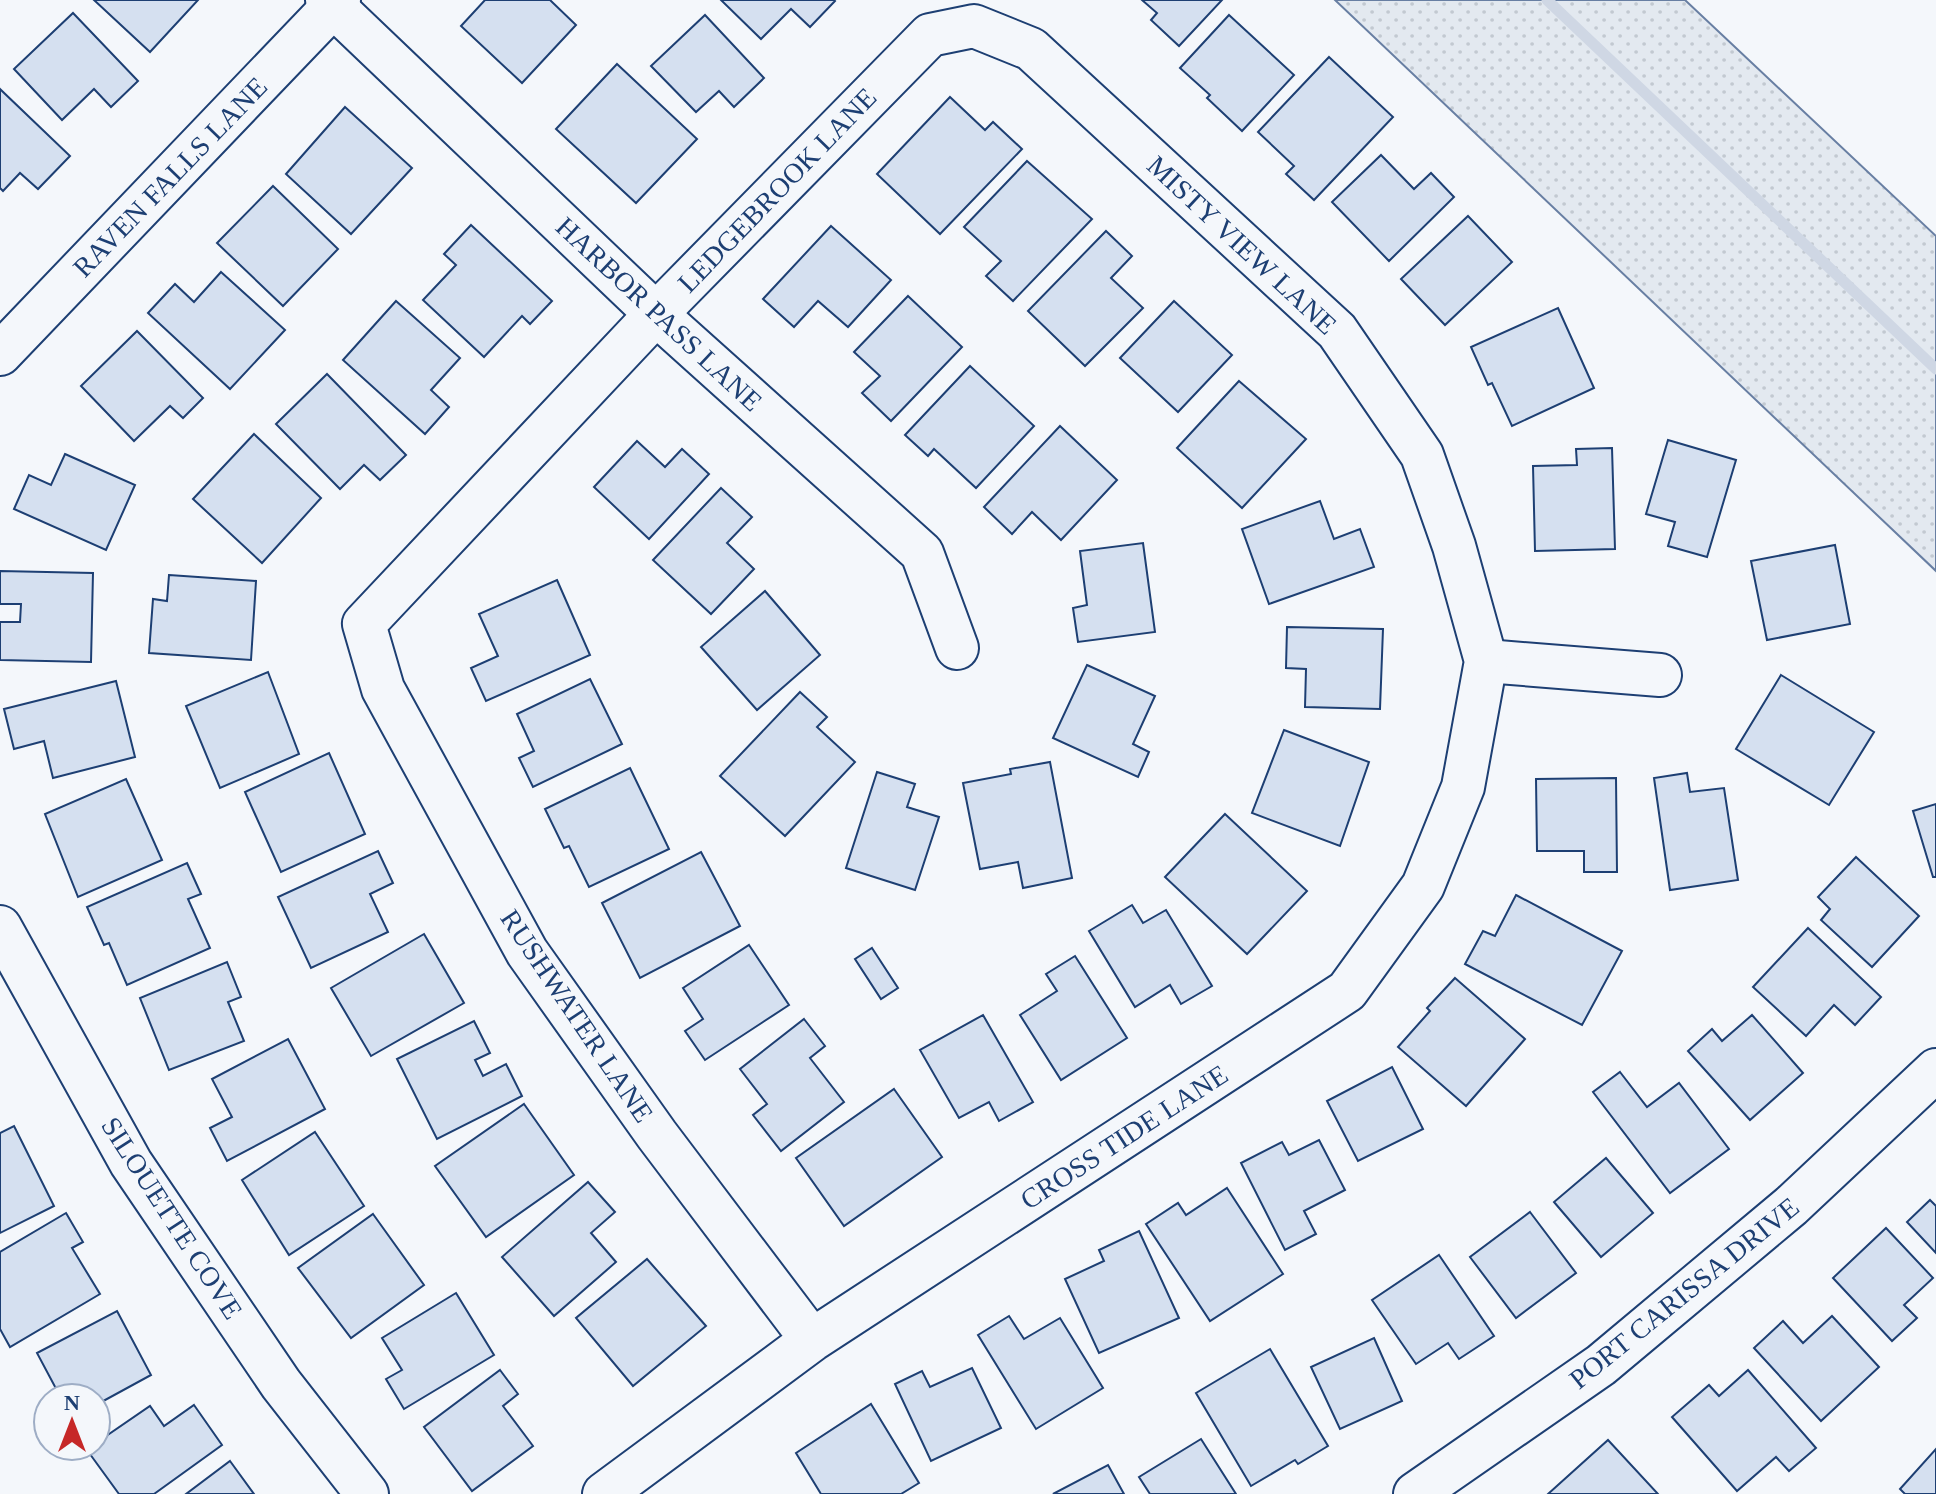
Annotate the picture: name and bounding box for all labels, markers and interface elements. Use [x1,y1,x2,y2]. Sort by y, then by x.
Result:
street label: RAVEN FALLS LANE [67,71,273,283]
street label: LEDGEBROOK LANE [672,82,882,298]
street label: MISTY VIEW LANE [1141,150,1343,340]
street label: HARBOR PASS LANE [550,211,768,417]
street label: RUSHWATER LANE [494,904,660,1128]
street label: CROSS TIDE LANE [1015,1058,1233,1216]
street label: SILOUETTE COVE [95,1111,249,1325]
street label: PORT CARISSA DRIVE [1563,1191,1805,1395]
north arrow [32,1382,112,1462]
text: N [64,1390,80,1415]

